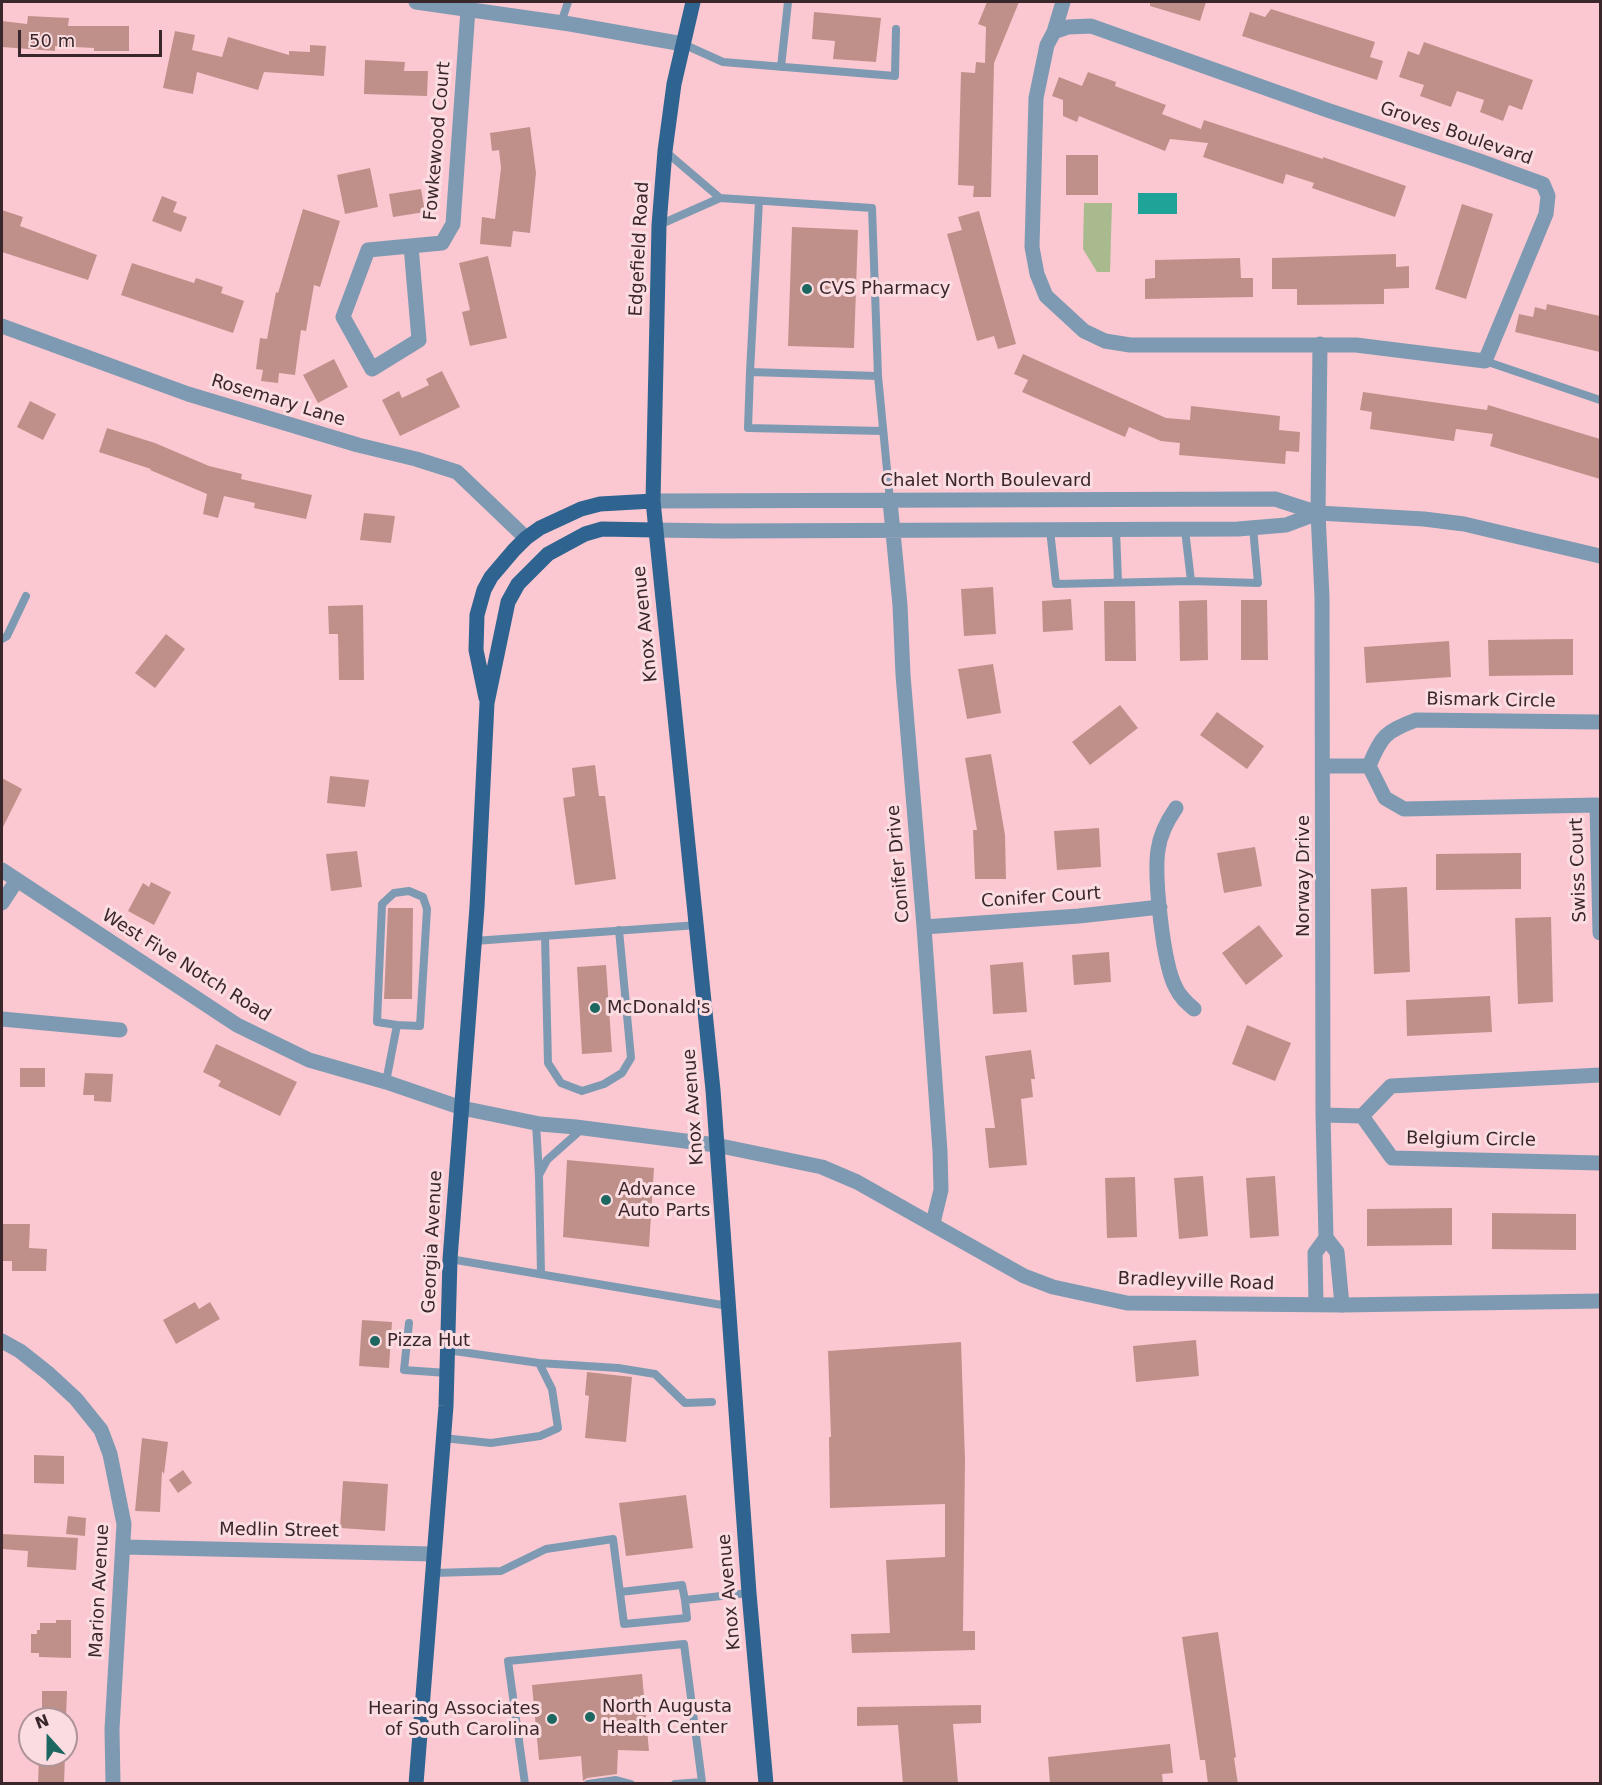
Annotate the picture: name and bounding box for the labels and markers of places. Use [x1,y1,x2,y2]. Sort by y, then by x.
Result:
place label: CVS Pharmacy [819,278,951,300]
marker: CVS Pharmacy [800,282,814,296]
place label: McDonald's [607,997,710,1019]
marker: McDonald's [588,1001,602,1015]
place label: Advance Auto Parts [618,1179,710,1222]
marker: Advance Auto Parts [599,1193,613,1207]
place label: Pizza Hut [387,1330,470,1352]
marker: Pizza Hut [368,1334,382,1348]
place label: North Augusta Health Center [602,1696,732,1738]
place label: Hearing Associates of South Carolina [368,1698,540,1740]
marker: North Augusta Health Center [583,1710,597,1724]
marker: Hearing Associates of South Carolina [545,1712,559,1726]

